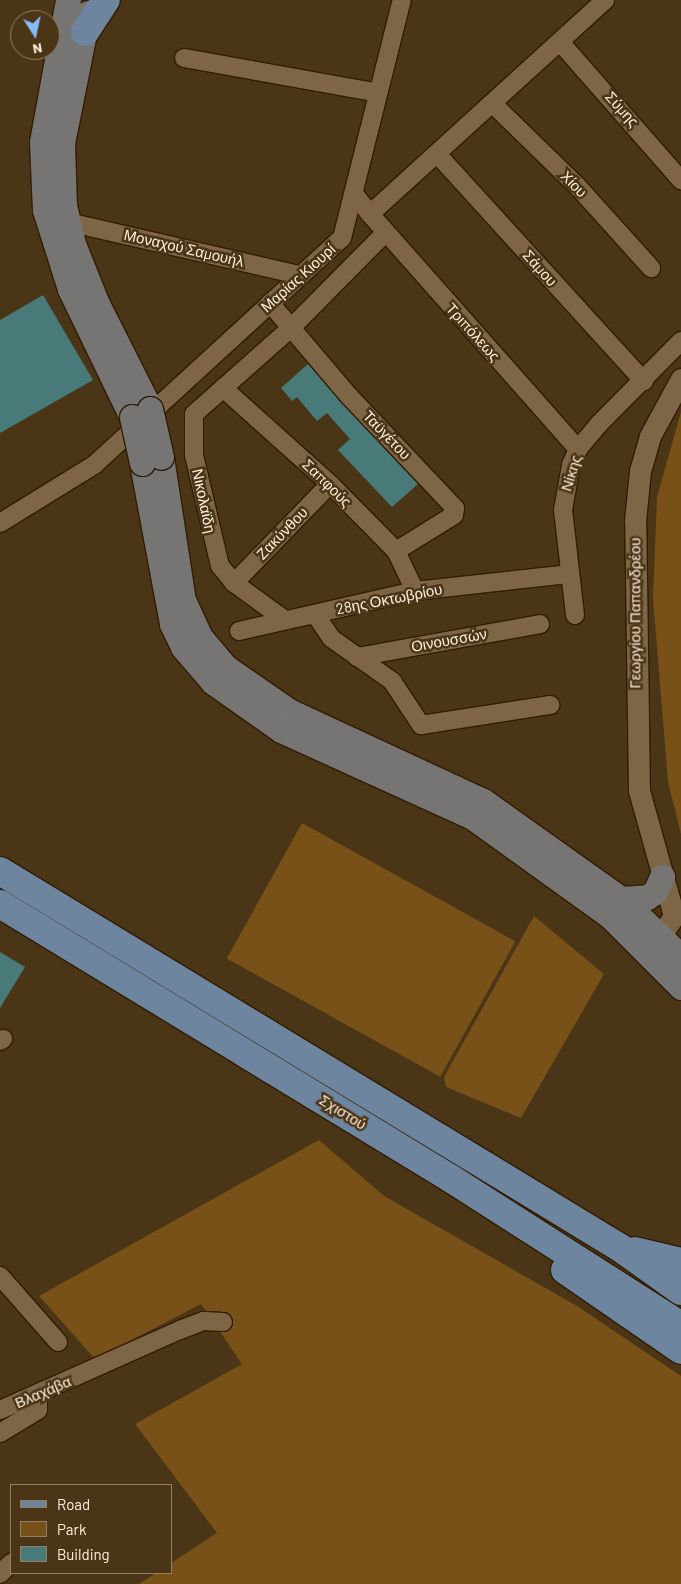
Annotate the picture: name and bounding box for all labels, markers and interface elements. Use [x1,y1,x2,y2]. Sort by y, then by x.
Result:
north arrow [10,10,60,60]
text: N [31,40,44,58]
street label: Σύμης [602,88,642,130]
street label: Χίου [557,167,591,201]
street label: Μοναχού Σαμουήλ [122,225,246,271]
street label: Μαρίας Κιουρί [257,240,339,316]
street label: Σάμου [519,246,561,290]
street label: Τριπόλεως [442,299,504,365]
street label: Ταϋγέτου [359,407,415,463]
street label: Νίκης [557,453,585,493]
street label: Σαπφούς [299,455,355,511]
street label: Νικολαϊδη [188,467,220,535]
street label: Ζακύνθου [253,503,311,563]
street label: Γεωργίου Παπανδρέου [626,537,644,689]
street label: 28ης Οκτωβρίου [334,580,444,618]
street label: Οινουσσών [410,624,488,656]
street label: Σχιστού [316,1091,370,1133]
street label: Βλαχάβα [12,1372,74,1412]
legend [10,1484,172,1574]
text: Road [57,1495,90,1513]
text: Park [57,1520,86,1538]
text: Building [57,1545,110,1563]

